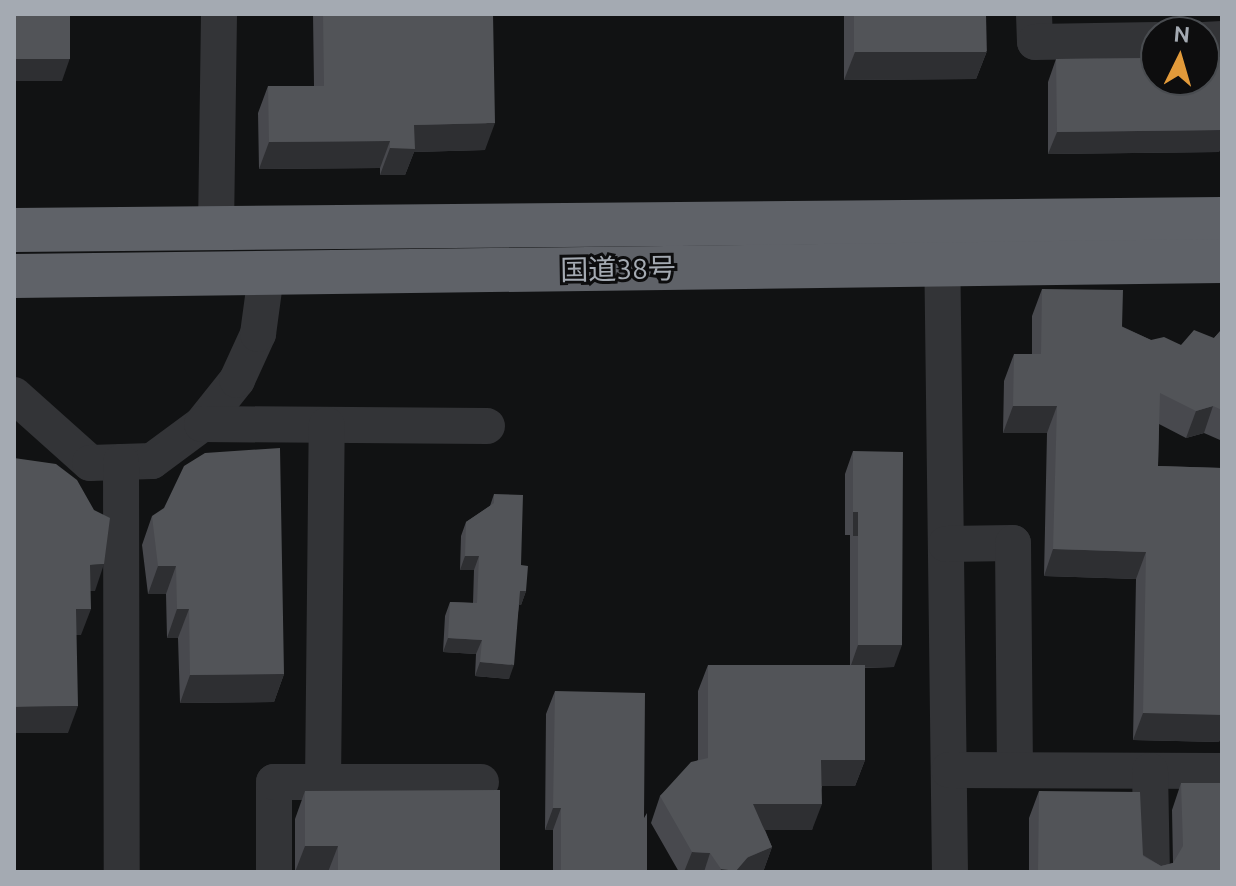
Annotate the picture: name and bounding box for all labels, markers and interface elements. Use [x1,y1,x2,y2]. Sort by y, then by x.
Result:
north arrow [1140,16,1220,96]
text: N [1173,20,1191,47]
street label: 国道38号 [560,251,676,287]

